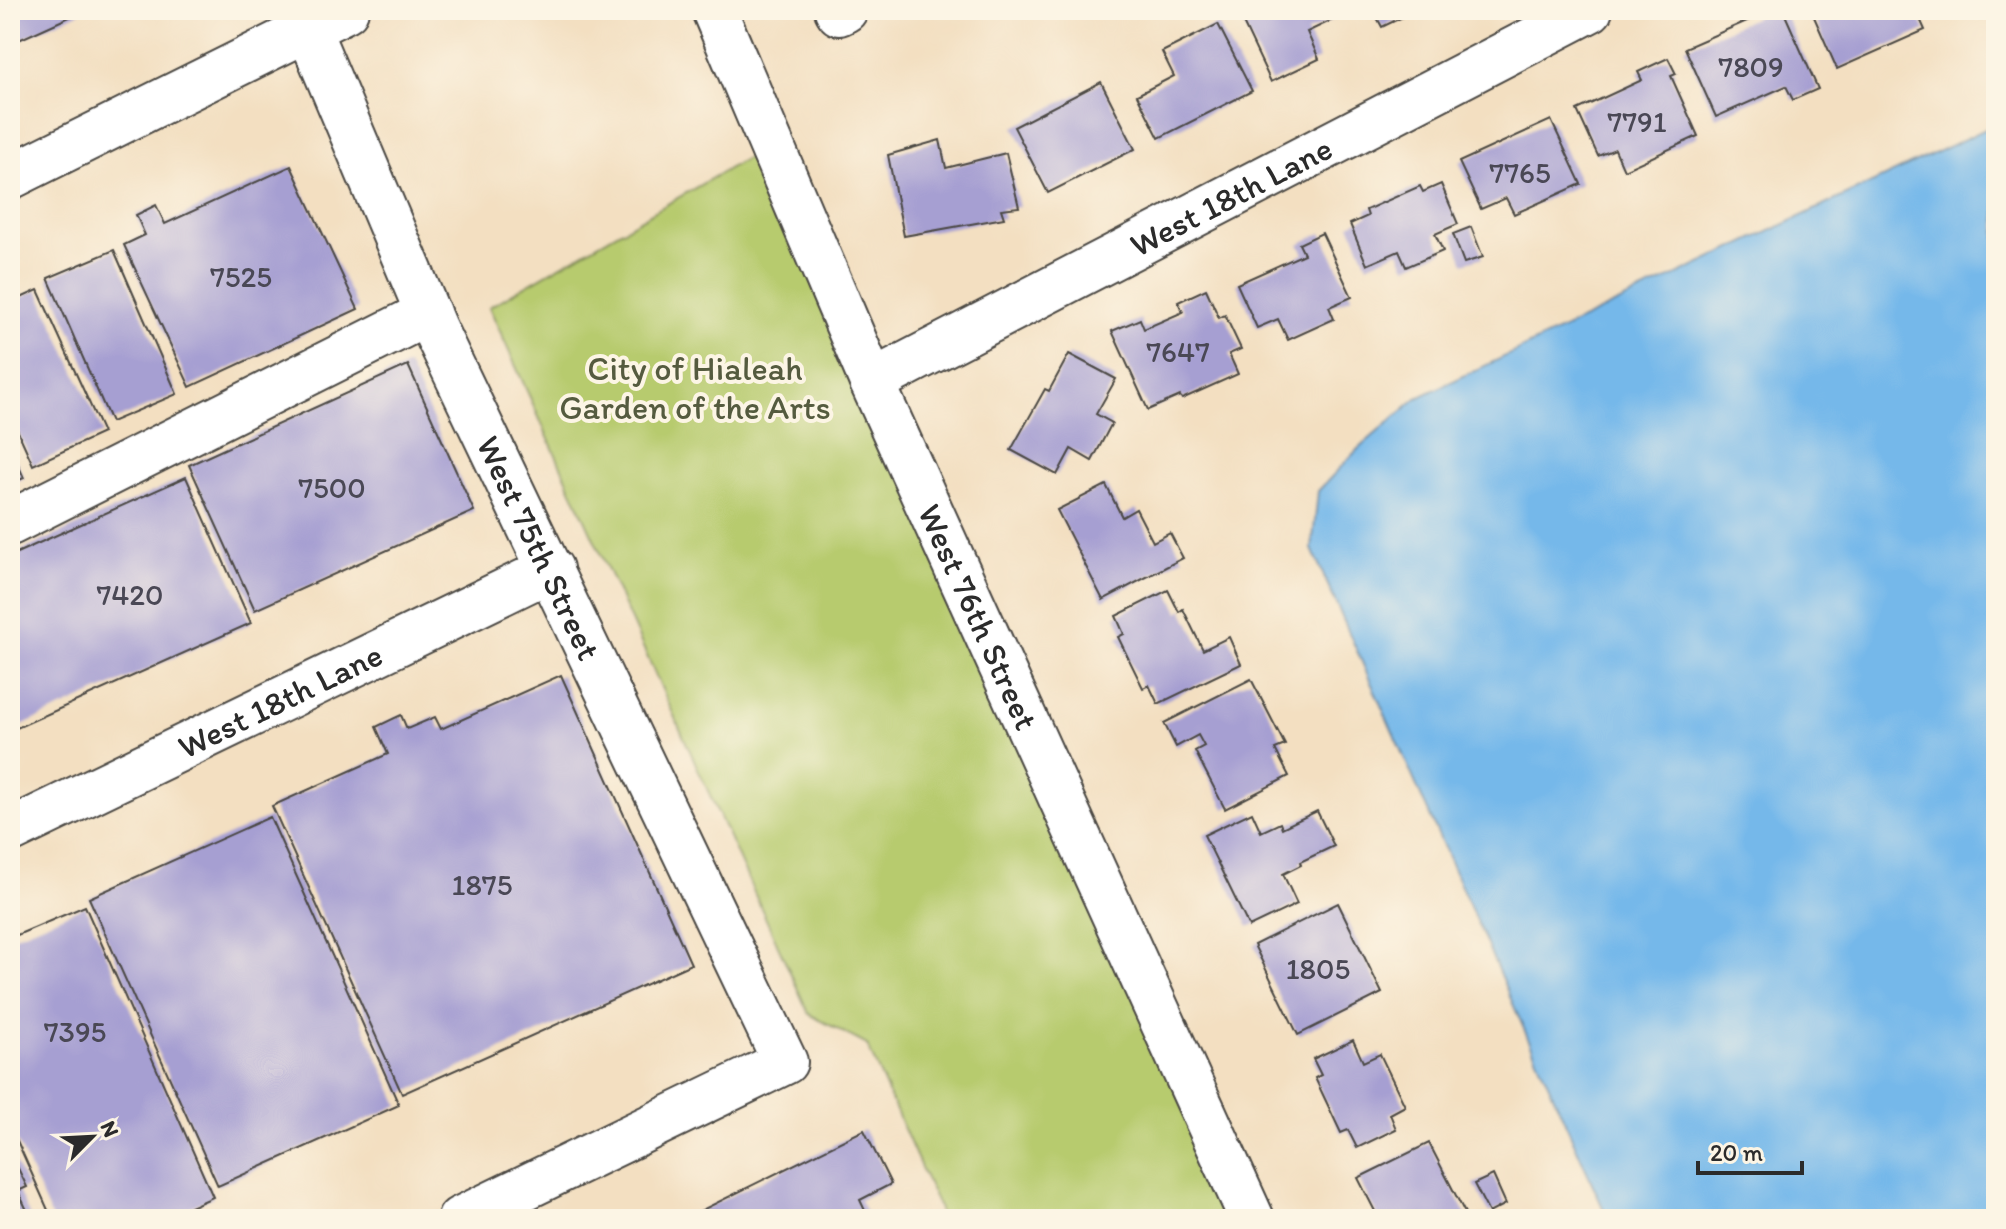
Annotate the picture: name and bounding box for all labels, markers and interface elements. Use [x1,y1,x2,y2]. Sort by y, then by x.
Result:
house number: 7809 [1718,48,1784,85]
house number: 7791 [1607,103,1667,140]
street label: West 18th Lane [1123,127,1339,266]
house number: 7765 [1489,154,1551,191]
house number: 7525 [210,258,272,295]
house number: 7647 [1146,333,1210,370]
park label: City of Hialeah Garden of the Arts [559,348,831,428]
street label: West 75th Street [468,429,610,667]
house number: 7500 [298,469,366,506]
street label: West 76th Street [909,498,1047,736]
house number: 7420 [96,576,164,613]
street label: West 18th Lane [171,634,389,768]
house number: 1875 [452,866,513,903]
house number: 1805 [1286,950,1350,987]
house number: 7395 [44,1013,106,1050]
north arrow [52,1097,132,1177]
text: N [94,1117,125,1141]
scale bar [1698,1125,1802,1175]
text: 20 m [1710,1138,1763,1167]

